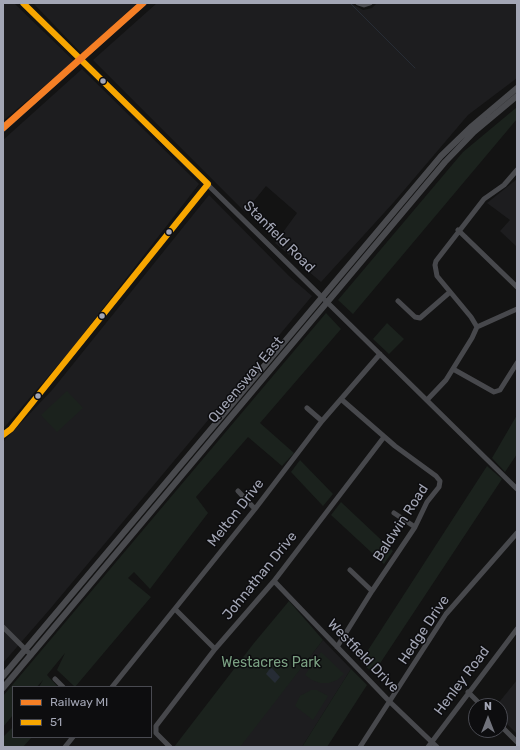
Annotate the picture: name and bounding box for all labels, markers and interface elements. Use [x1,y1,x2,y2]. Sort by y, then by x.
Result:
unlabelled marker [98,76,108,86]
street label: Stanfield Road [240,198,318,276]
unlabelled marker [164,227,174,237]
unlabelled marker [97,311,107,321]
street label: Queensway East [205,333,287,427]
unlabelled marker [33,391,43,401]
street label: Melton Drive [204,476,268,550]
street label: Baldwin Road [370,481,432,565]
street label: Johnathan Drive [219,528,301,624]
street label: Hedge Drive [395,592,453,668]
street label: Westfield Drive [324,616,402,696]
street label: Henley Road [431,643,493,719]
park label: Westacres Park [221,655,321,671]
legend [12,686,152,738]
text: Railway MI [50,695,108,709]
north arrow [468,698,508,738]
text: N [484,700,492,713]
text: 51 [50,715,62,729]

